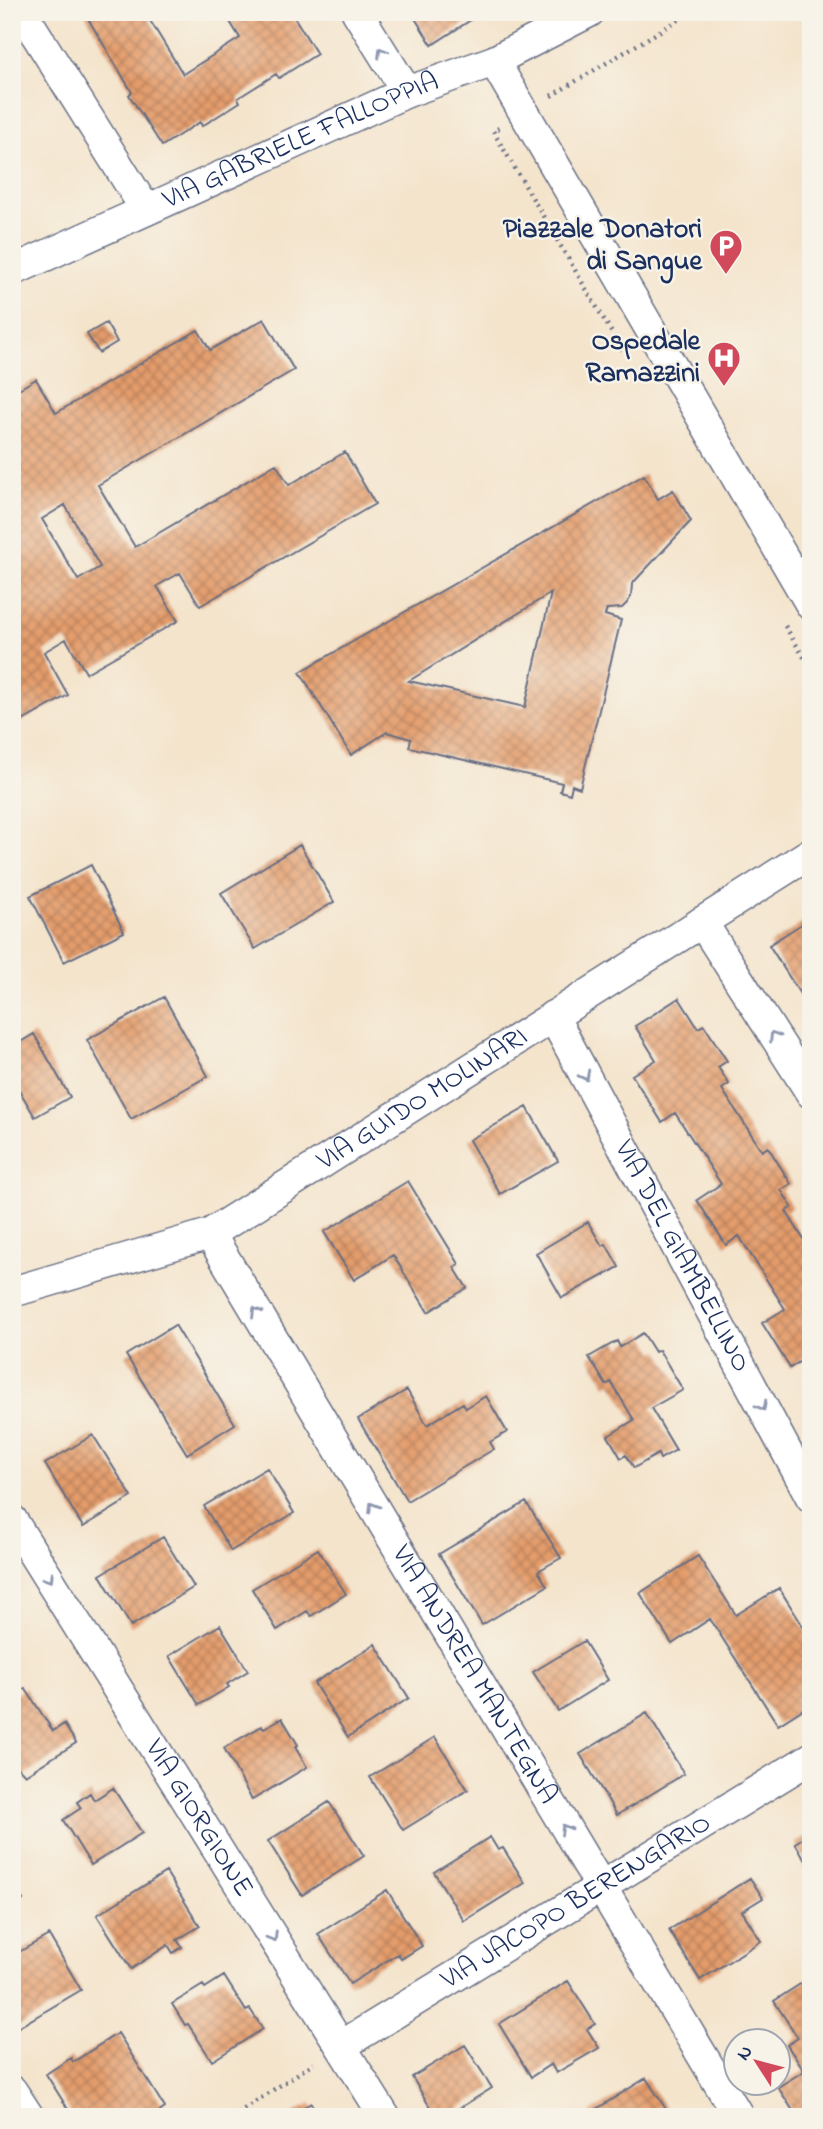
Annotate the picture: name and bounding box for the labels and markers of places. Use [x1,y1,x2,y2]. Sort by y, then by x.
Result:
place label: Piazzale Donatori di Sangue [503,210,703,284]
parking icon: Piazzale Donatori di Sangue [707,227,745,276]
place label: Ospedale Ramazzini [585,322,701,395]
hospital icon: Ospedale Ramazzini [705,339,743,388]

